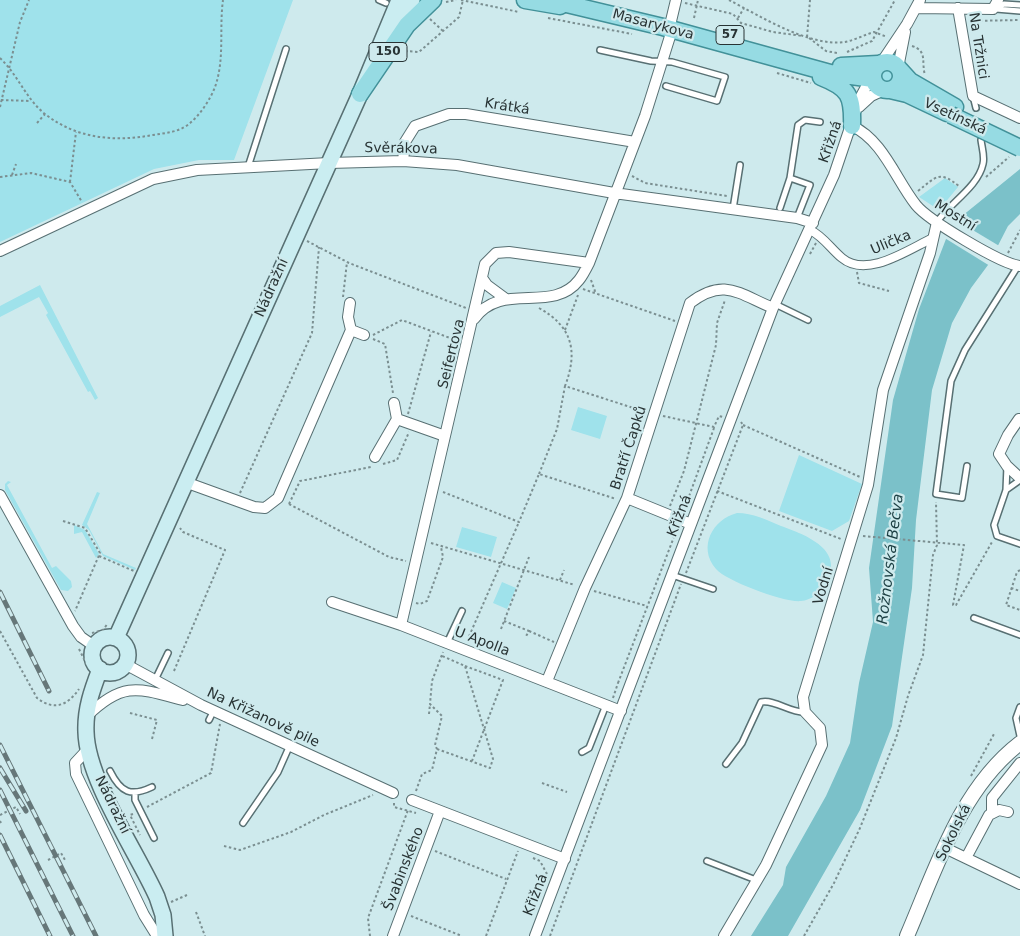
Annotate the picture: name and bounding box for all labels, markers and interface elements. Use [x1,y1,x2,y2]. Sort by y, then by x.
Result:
street label: Masarykova [610,6,696,44]
street label: Na Tržnici [964,11,992,81]
road number: 57 [716,26,744,44]
road number: 150 [369,42,407,62]
street label: Krátká [483,95,531,119]
street label: Vsetínská [921,95,989,139]
street label: Křižná [816,119,846,165]
street label: Svěrákova [364,140,438,158]
street label: Mostní [931,197,979,235]
street label: Ulička [868,227,914,259]
street label: Nádražní [252,256,292,320]
street label: Seifertova [435,317,469,391]
street label: Bratří Čapků [608,404,650,492]
street label: Křižná [664,493,696,539]
water label: Rožnovská Bečva [874,493,908,625]
street label: Vodní [810,565,838,607]
street label: U Apolla [452,624,512,660]
street label: Na Křižanově pile [204,685,322,751]
street label: Nádražní [91,773,133,837]
street label: Sokolská [933,802,975,864]
street label: Švabinského [380,825,428,913]
street label: Křižná [520,872,552,918]

